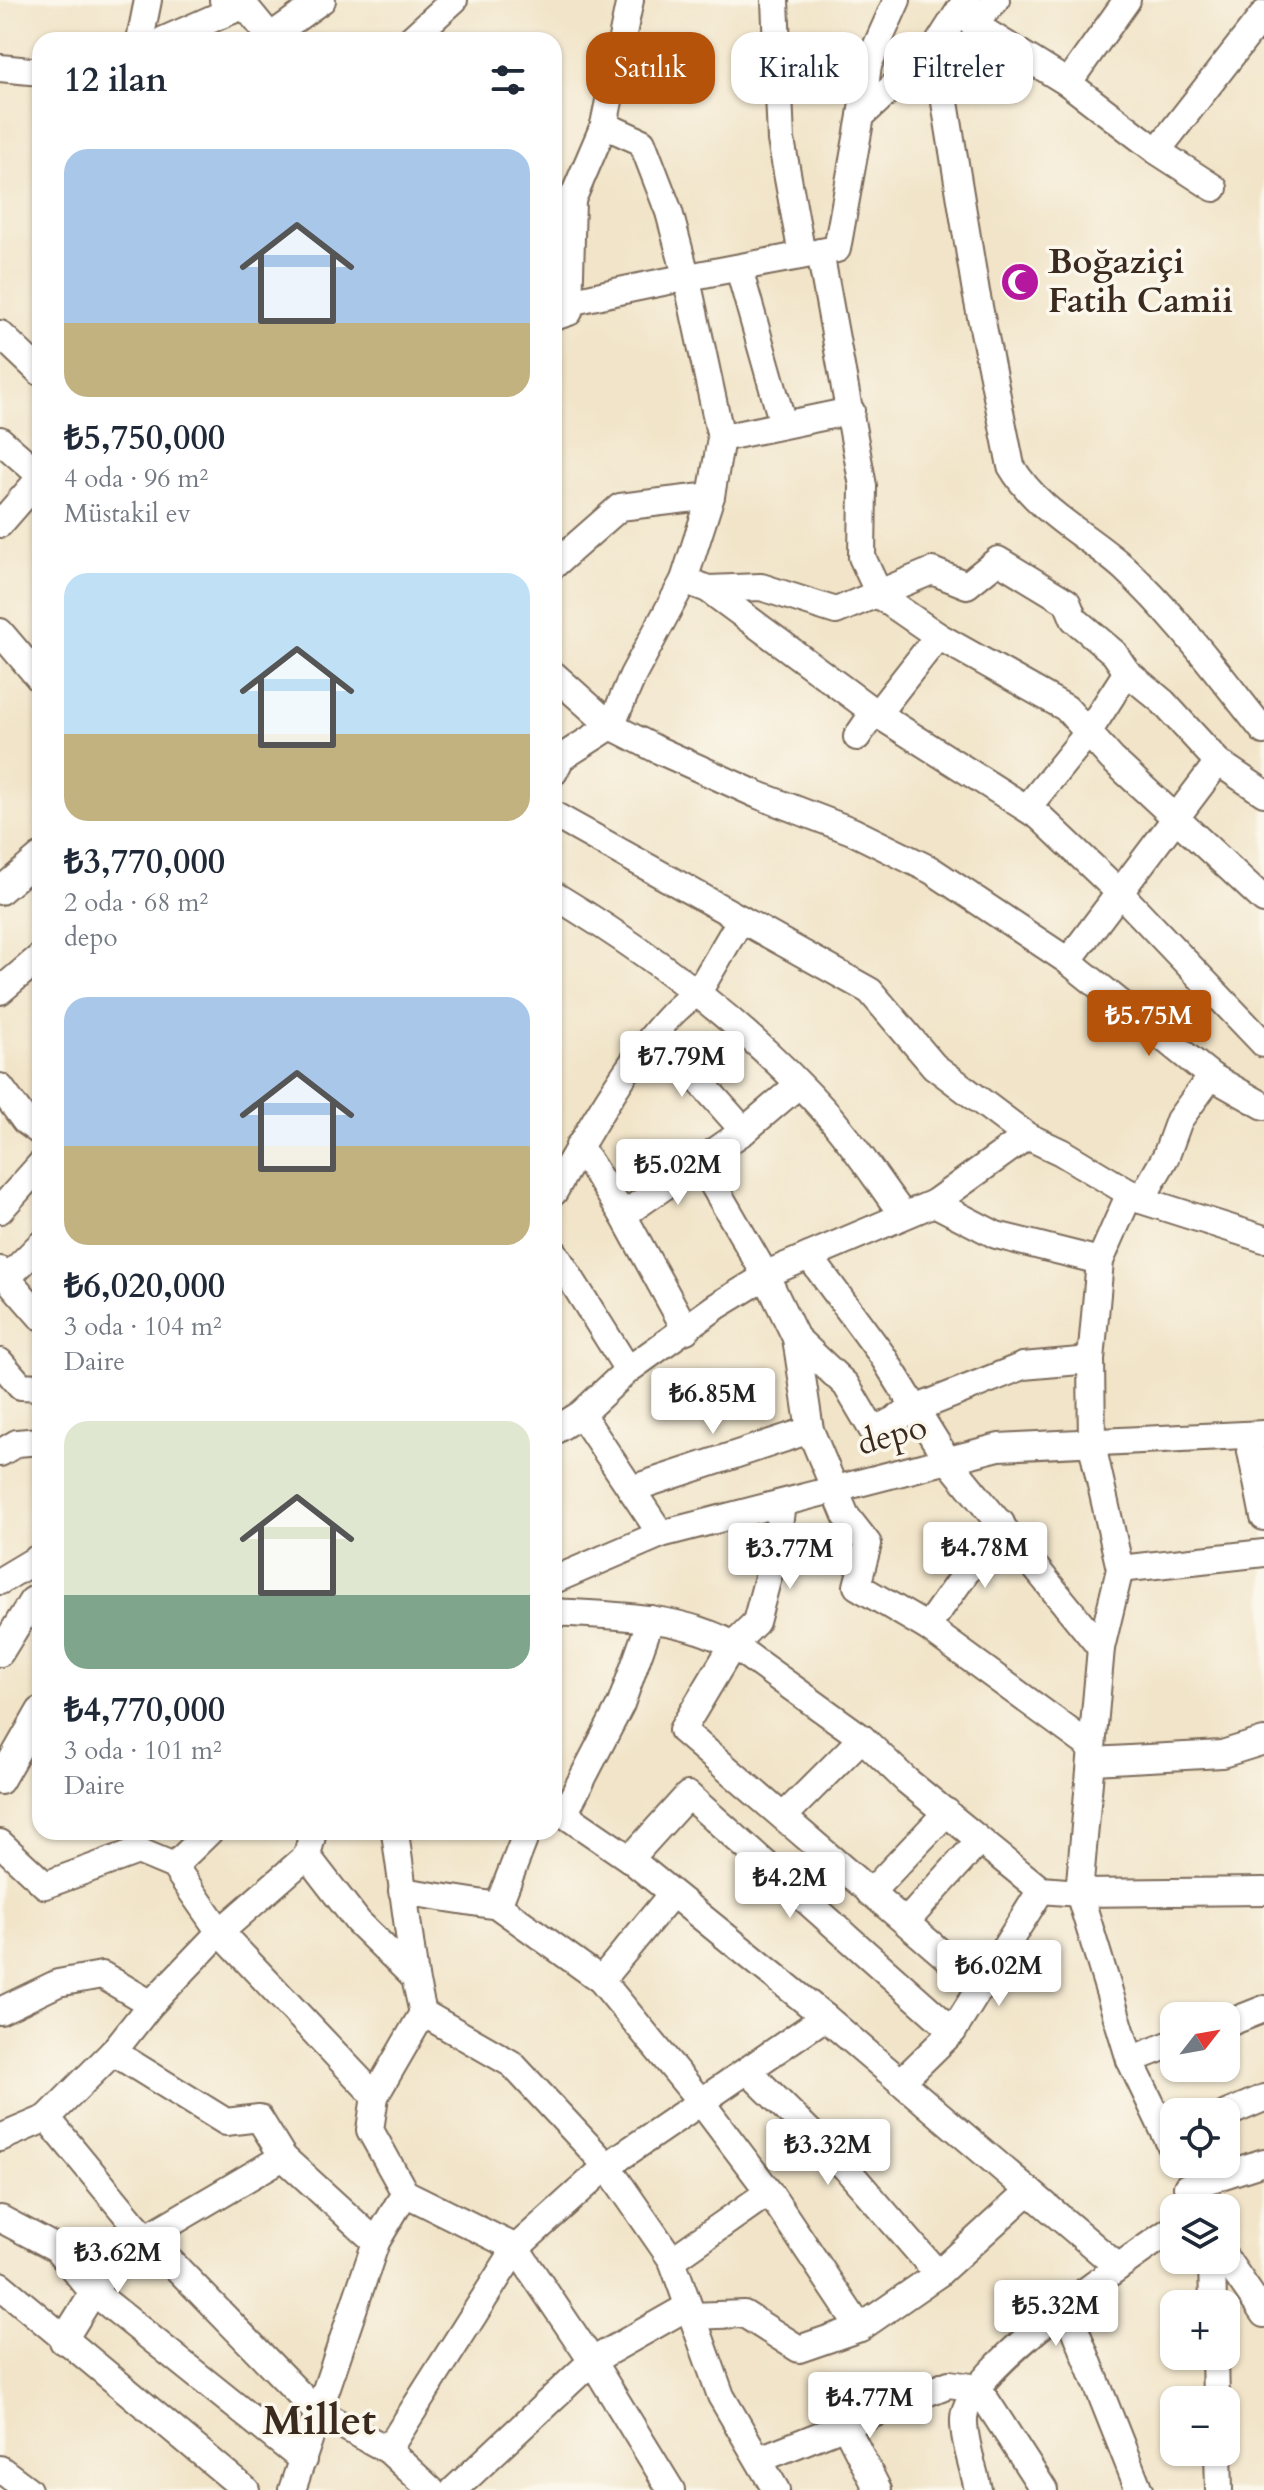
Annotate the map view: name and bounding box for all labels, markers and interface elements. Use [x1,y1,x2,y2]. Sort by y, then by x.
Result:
chip: Satılık [586,32,715,104]
chip: Kiralık [731,32,868,104]
chip: Filtreler [884,32,1033,104]
text: 12 ilan [64,57,167,103]
icon: filters [486,58,530,102]
icon: home [225,201,369,345]
place label: Boğaziçi Fatih Camii [1048,239,1233,324]
mosque icon: Boğaziçi Fatih Camii [999,261,1041,303]
text: ₺5,750,000 [64,415,225,461]
text: 4 oda · 96 m² [64,461,208,496]
text: Müstakil ev [64,496,191,531]
icon: home [225,625,369,769]
text: ₺3,770,000 [64,839,225,885]
text: 2 oda · 68 m² [64,885,208,920]
text: depo [64,920,118,955]
pin: ₺5.75M [1084,990,1214,1058]
text: ₺5.75M [1105,998,1193,1033]
pin: ₺7.79M [617,1031,747,1099]
text: ₺7.79M [638,1039,726,1074]
icon: home [225,1049,369,1193]
pin: ₺5.02M [613,1139,743,1207]
text: ₺5.02M [634,1147,722,1182]
text: ₺6,020,000 [64,1263,225,1309]
text: 3 oda · 104 m² [64,1309,222,1344]
text: Daire [64,1344,125,1379]
pin: ₺6.85M [648,1368,778,1436]
text: ₺6.85M [669,1376,757,1411]
street label: depo [852,1404,932,1466]
icon: home [225,1473,369,1617]
pin: ₺4.78M [920,1522,1050,1590]
pin: ₺3.77M [725,1523,855,1591]
text: ₺4.78M [941,1530,1029,1565]
text: ₺3.77M [746,1531,834,1566]
text: ₺4,770,000 [64,1687,225,1733]
text: 3 oda · 101 m² [64,1733,222,1768]
text: Daire [64,1768,125,1803]
pin: ₺4.2M [734,1852,846,1920]
text: ₺4.2M [753,1860,827,1895]
pin: ₺6.02M [934,1940,1064,2008]
text: ₺6.02M [955,1948,1043,1983]
north arrow [1160,2002,1240,2082]
map controls [1160,2002,1240,2466]
button: locate [1160,2098,1240,2178]
pin: ₺3.32M [763,2119,893,2187]
text: ₺3.32M [784,2127,872,2162]
button: layers [1160,2194,1240,2274]
pin: ₺3.62M [53,2227,183,2295]
text: ₺3.62M [74,2235,162,2270]
pin: ₺5.32M [991,2280,1121,2348]
text: ₺5.32M [1012,2288,1100,2323]
button: + [1160,2290,1240,2370]
pin: ₺4.77M [805,2372,935,2440]
text: ₺4.77M [826,2380,914,2415]
button: − [1160,2386,1240,2466]
district label: Millet [262,2392,376,2449]

